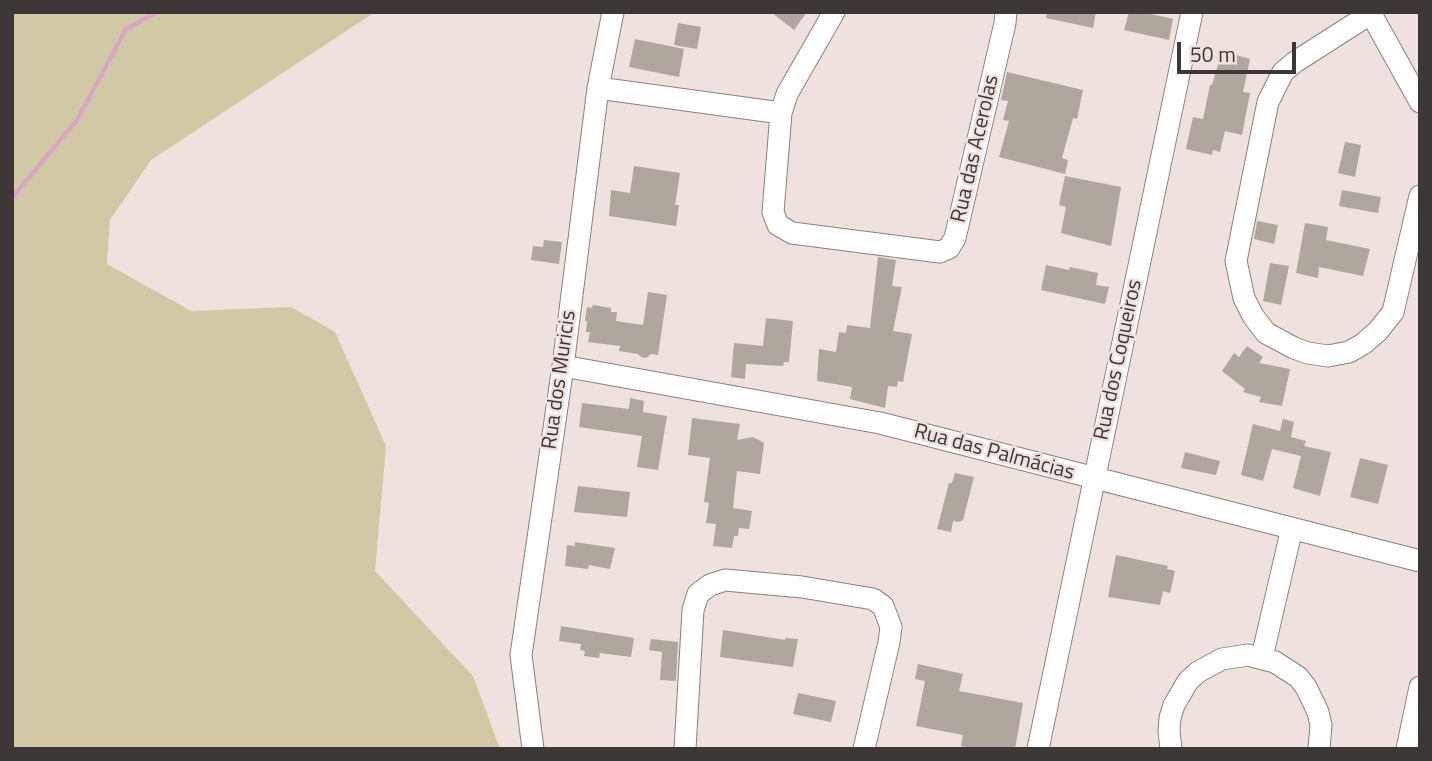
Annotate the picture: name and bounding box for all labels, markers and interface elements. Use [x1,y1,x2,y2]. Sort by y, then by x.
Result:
scale bar [1180,28,1299,72]
text: 50 m [1190,38,1236,70]
street label: Rua das Acerolas [947,73,1005,225]
street label: Rua dos Coqueiros [1090,277,1148,443]
street label: Rua dos Muricis [538,309,582,451]
street label: Rua das Palmácias [911,419,1077,487]

